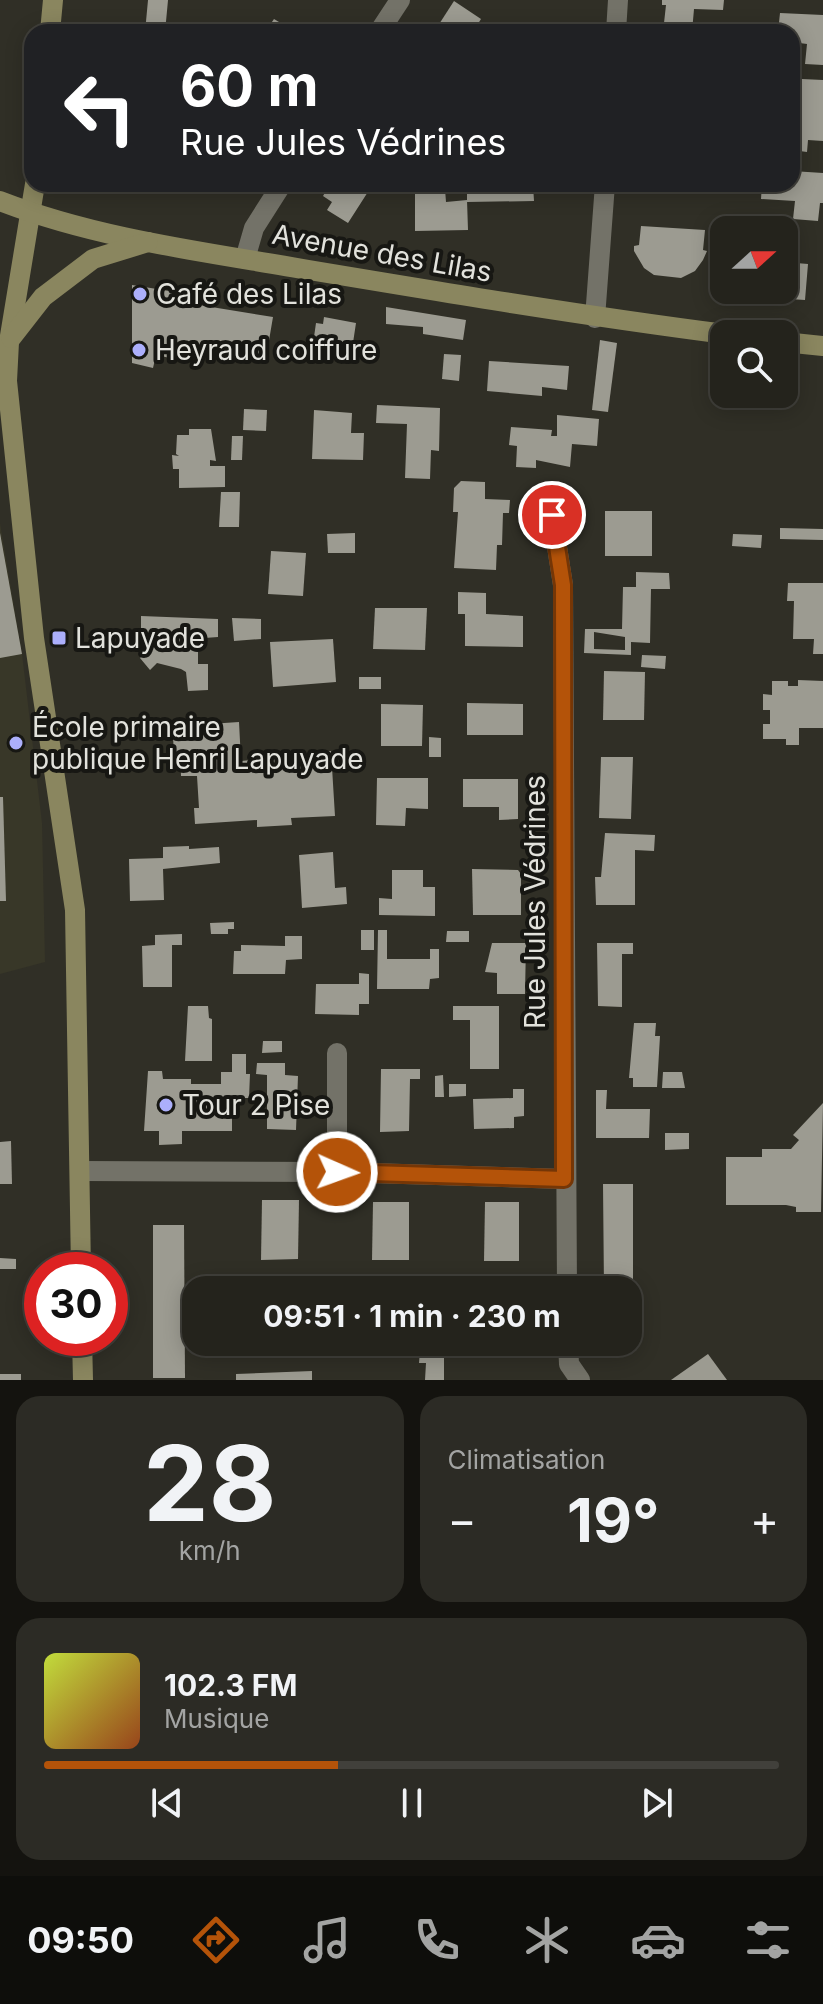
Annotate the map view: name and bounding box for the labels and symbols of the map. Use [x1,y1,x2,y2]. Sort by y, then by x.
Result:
north arrow [710,216,798,304]
street label: Avenue des Lilas [270,217,494,289]
place label: Café des Lilas [156,277,342,311]
marker: Café des Lilas [131,285,149,303]
place label: Heyraud coiffure [155,333,377,367]
marker: Heyraud coiffure [130,341,148,359]
pin [518,481,586,549]
place label: Lapuyade [75,621,205,655]
marker: Lapuyade [50,629,68,647]
place label: École primaire publique Henri Lapuyade [32,709,364,776]
marker: École primaire publique Henri Lapuyade [7,734,25,752]
street label: Rue Jules Védrines [518,775,552,1029]
place label: Tour 2 Pise [182,1088,330,1122]
marker: Tour 2 Pise [157,1096,175,1114]
position arrow [295,1130,379,1214]
speed limit sign: 30 [24,1252,128,1356]

